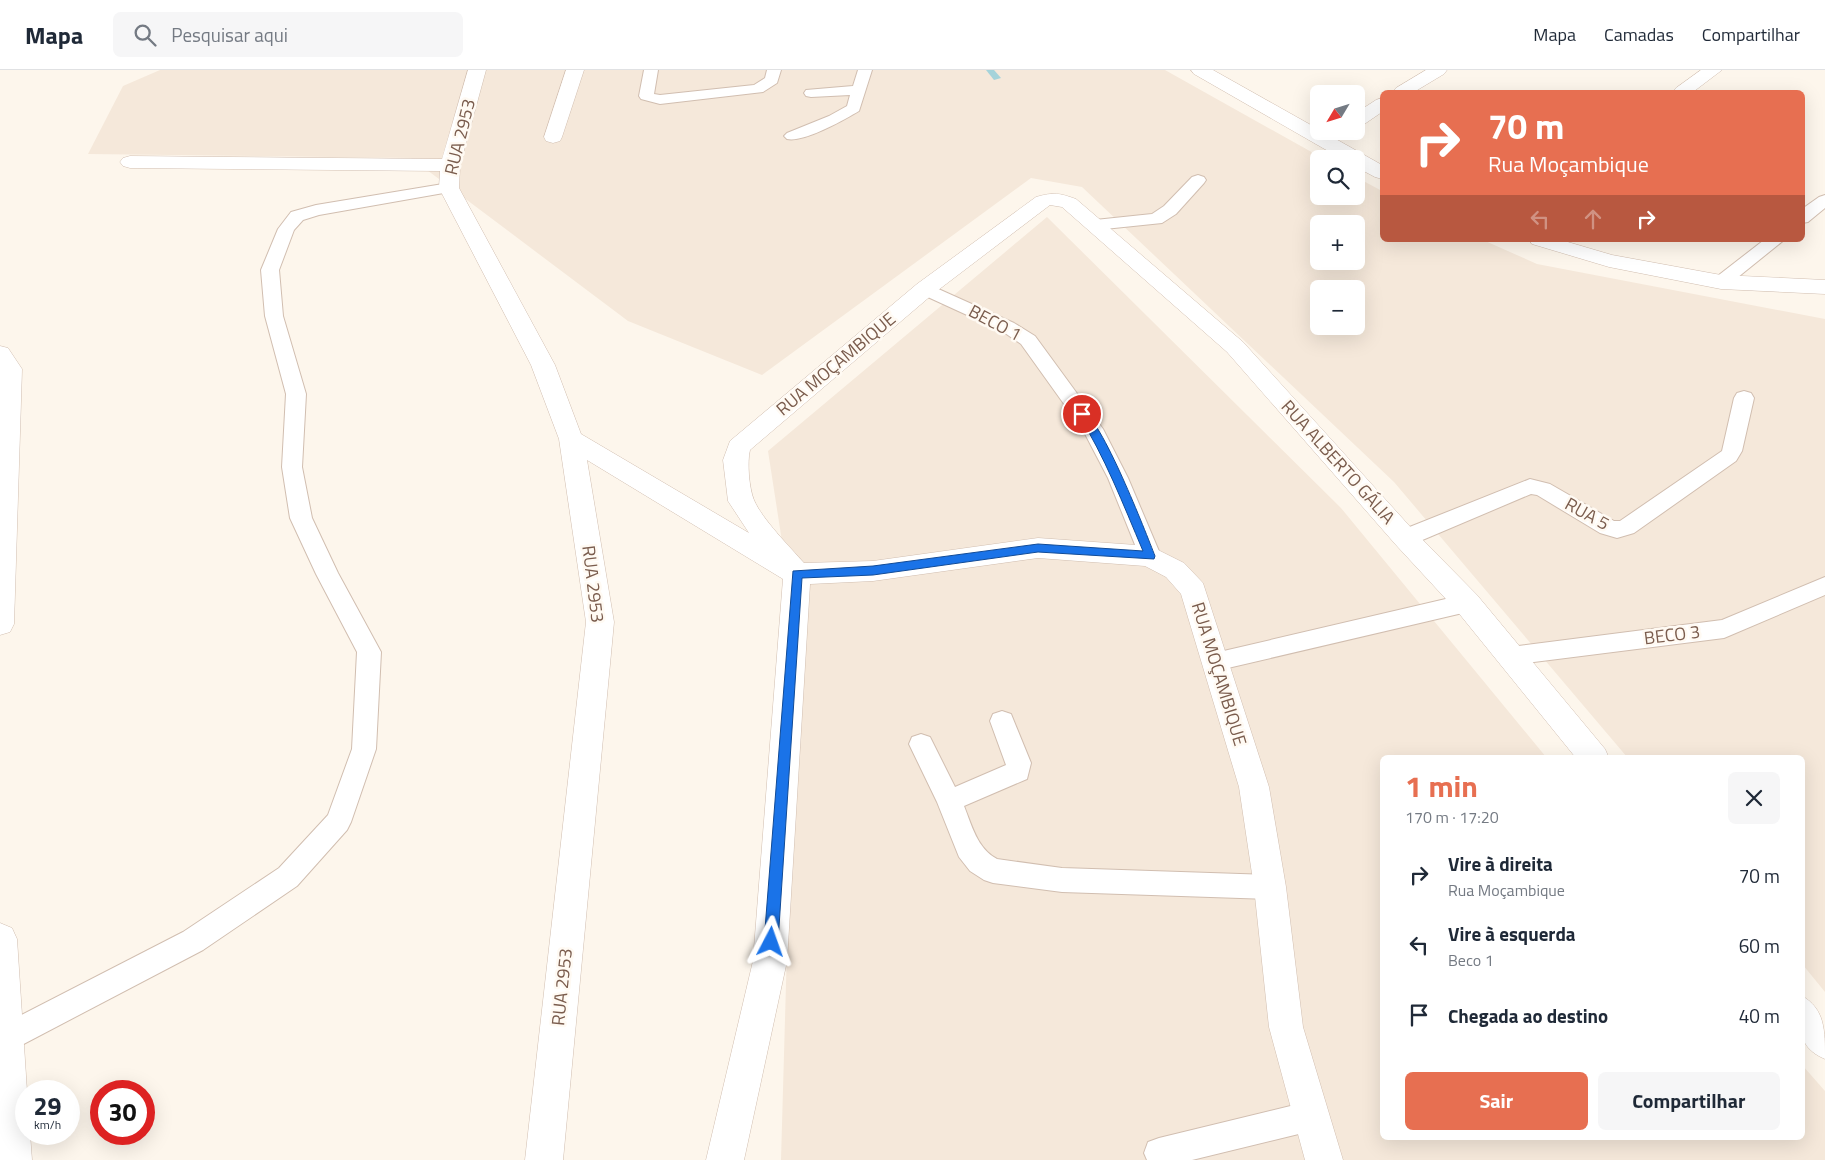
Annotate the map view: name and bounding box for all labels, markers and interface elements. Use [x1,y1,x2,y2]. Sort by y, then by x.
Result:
search box [113,12,463,57]
text: Mapa [25,17,83,53]
text: Pesquisar aqui [171,20,288,49]
icon: search [131,21,159,49]
text: Mapa [1533,21,1576,48]
text: Camadas [1604,21,1674,48]
text: Compartilhar [1702,21,1800,48]
north arrow [1310,85,1365,140]
map controls [1310,85,1365,335]
street label: RUA 2953 [437,96,482,178]
text: 70 m [1488,99,1564,153]
icon: right [1405,110,1470,175]
text: Rua Moçambique [1488,147,1649,181]
button: search [1310,150,1365,205]
icon: left [1526,205,1554,233]
icon: ahead [1579,205,1607,233]
icon: right [1632,205,1660,233]
button: + [1310,215,1365,270]
button: − [1310,280,1365,335]
street label: BECO 1 [964,297,1026,348]
street label: RUA MOÇAMBIQUE [770,305,901,422]
pin [1061,393,1103,435]
street label: RUA ALBERTO GÁLIA [1275,394,1402,530]
icon: arrive [1068,400,1096,428]
street label: RUA 5 [1560,490,1614,537]
street label: RUA 2953 [575,544,612,624]
street label: RUA MOÇAMBIQUE [1185,599,1254,749]
street label: BECO 3 [1642,618,1702,651]
text: 1 min [1405,763,1478,809]
button: close [1728,772,1780,824]
text: 170 m · 17:20 [1405,805,1499,829]
text: Vire à direita [1448,849,1553,878]
icon: right [1405,861,1433,889]
text: 70 m [1739,861,1780,890]
text: Rua Moçambique [1448,878,1565,902]
position arrow [744,915,796,967]
text: Vire à esquerda [1448,919,1576,948]
icon: left [1405,931,1433,959]
text: 60 m [1739,931,1780,960]
street label: RUA 2953 [544,947,579,1027]
text: Beco 1 [1448,948,1494,972]
icon: arrive [1405,1001,1433,1029]
text: Chegada ao destino [1448,1001,1608,1030]
text: 40 m [1739,1001,1780,1030]
button: Sair [1405,1072,1588,1130]
button: Compartilhar [1598,1072,1780,1130]
speed limit sign: 30 [90,1080,155,1145]
text: 29 [33,1087,62,1125]
text: km/h [34,1115,61,1134]

